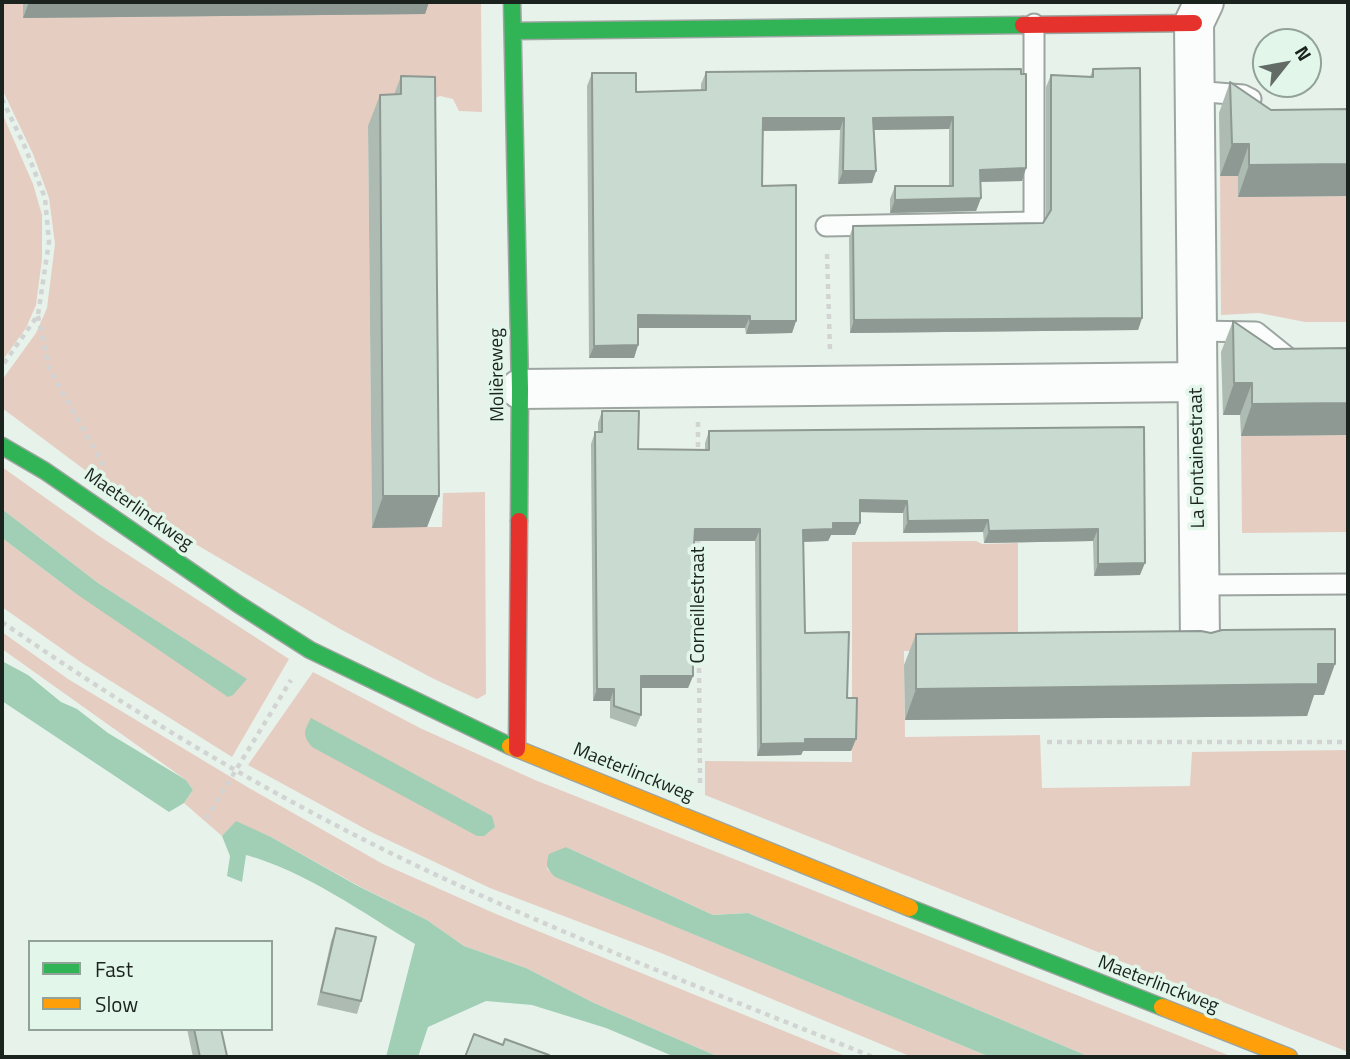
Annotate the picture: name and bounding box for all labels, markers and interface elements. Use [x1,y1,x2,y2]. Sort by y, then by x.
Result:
north arrow [1252,28,1322,98]
text: N [1288,40,1320,66]
street label: Molièreweg [486,328,510,422]
street label: La Fontainestraat [1185,388,1211,528]
street label: Maeterlinckweg [79,464,197,556]
street label: Corneillestraat [688,547,710,663]
street label: Maeterlinckweg [570,739,696,807]
legend [28,940,273,1031]
street label: Maeterlinckweg [1094,951,1222,1019]
text: Fast [95,953,133,985]
text: Slow [95,988,138,1020]

